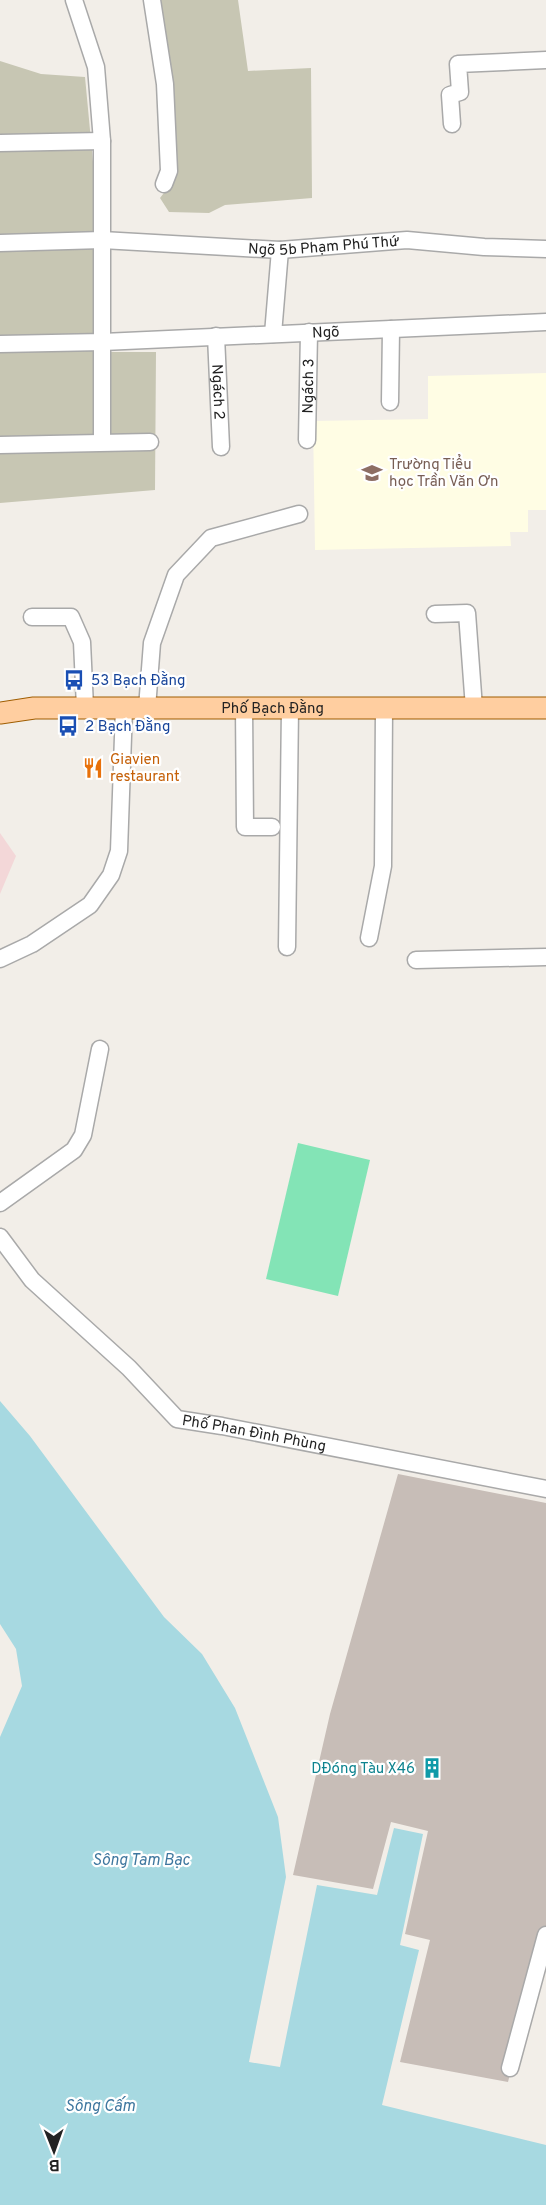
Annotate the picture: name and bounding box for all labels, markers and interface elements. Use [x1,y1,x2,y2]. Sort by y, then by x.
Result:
street label: Ngõ 5b Phạm Phú Thứ [247,233,401,261]
street label: Ngõ [312,323,340,344]
street label: Ngách 3 [299,358,320,414]
street label: Ngách 2 [206,364,228,420]
place label: Trường Tiểu học Trần Văn Ơn [389,454,498,492]
school or university icon: Trường Tiểu học Trần Văn Ơn [360,461,384,485]
bus stop icon: 53 Bạch Đằng [62,668,86,692]
place label: 53 Bạch Đằng [91,671,186,691]
street label: Phố Bạch Đằng [221,699,324,719]
bus stop icon: 2 Bạch Đằng [56,714,80,738]
place label: 2 Bạch Đằng [85,717,170,737]
place label: Giavien restaurant [110,751,180,787]
restaurant icon: Giavien restaurant [81,756,105,780]
street label: Phố Phan Đình Phùng [181,1412,328,1457]
building icon: DĐóng Tàu X46 [420,1756,444,1780]
place label: DĐóng Tàu X46 [311,1760,415,1779]
water label: Sông Tam Bạc [92,1851,190,1871]
water label: Sông Cấm [65,2096,135,2117]
north arrow [24,2121,84,2181]
text: B [49,2154,60,2174]

